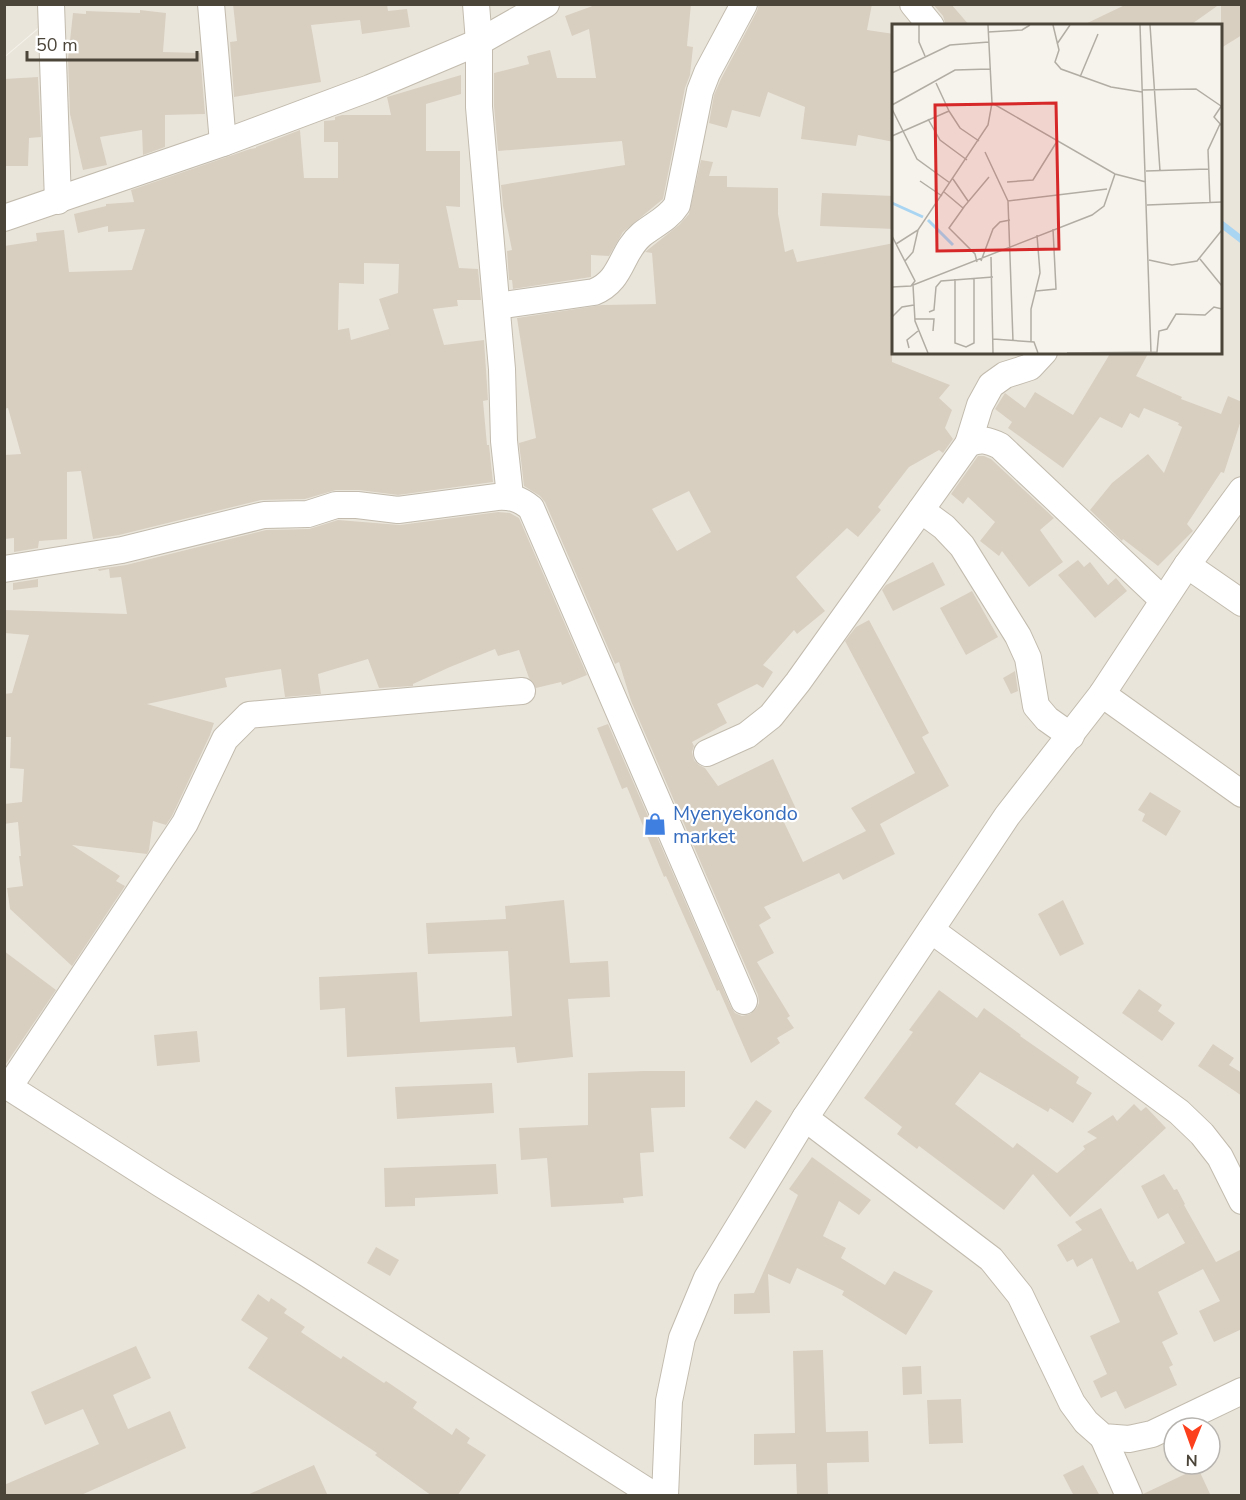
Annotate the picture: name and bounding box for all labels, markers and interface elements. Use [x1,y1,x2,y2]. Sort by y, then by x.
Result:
scale bar [27,24,196,62]
inset map [892,24,1222,354]
text: 50 m [36,33,78,57]
place label: Myenyekondo market [673,800,798,850]
shop icon: Myenyekondo market [642,811,668,837]
north arrow [1162,1416,1222,1476]
text: N [1186,1449,1198,1471]

